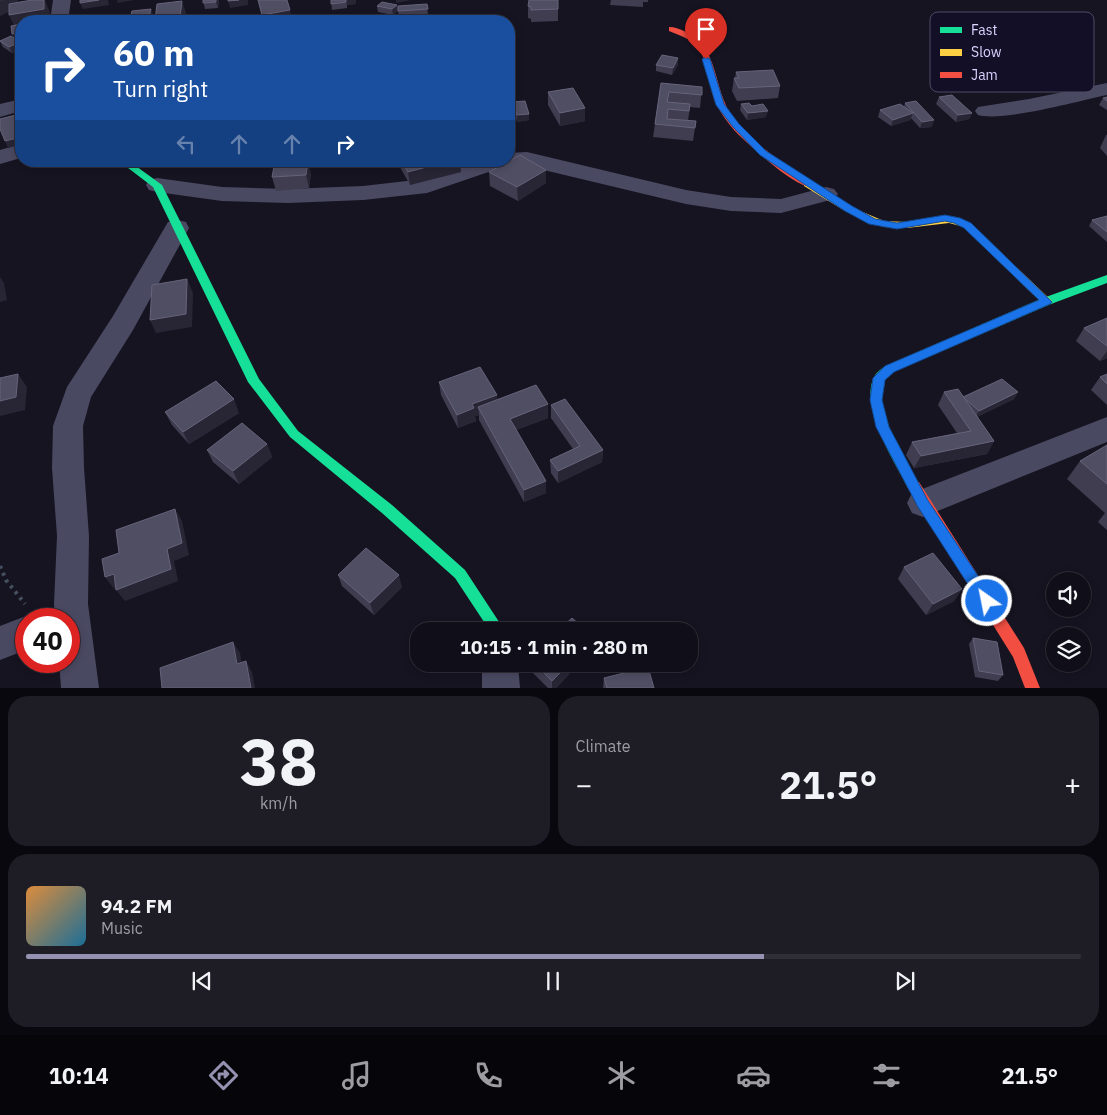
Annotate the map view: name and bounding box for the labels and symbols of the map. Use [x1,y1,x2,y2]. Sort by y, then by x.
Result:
pin [685,8,727,59]
legend [930,12,1094,92]
text: Fast [971,21,997,39]
text: Slow [971,43,1002,61]
text: Jam [971,66,998,84]
position arrow [960,574,1012,626]
speed limit sign: 40 [15,608,80,673]

